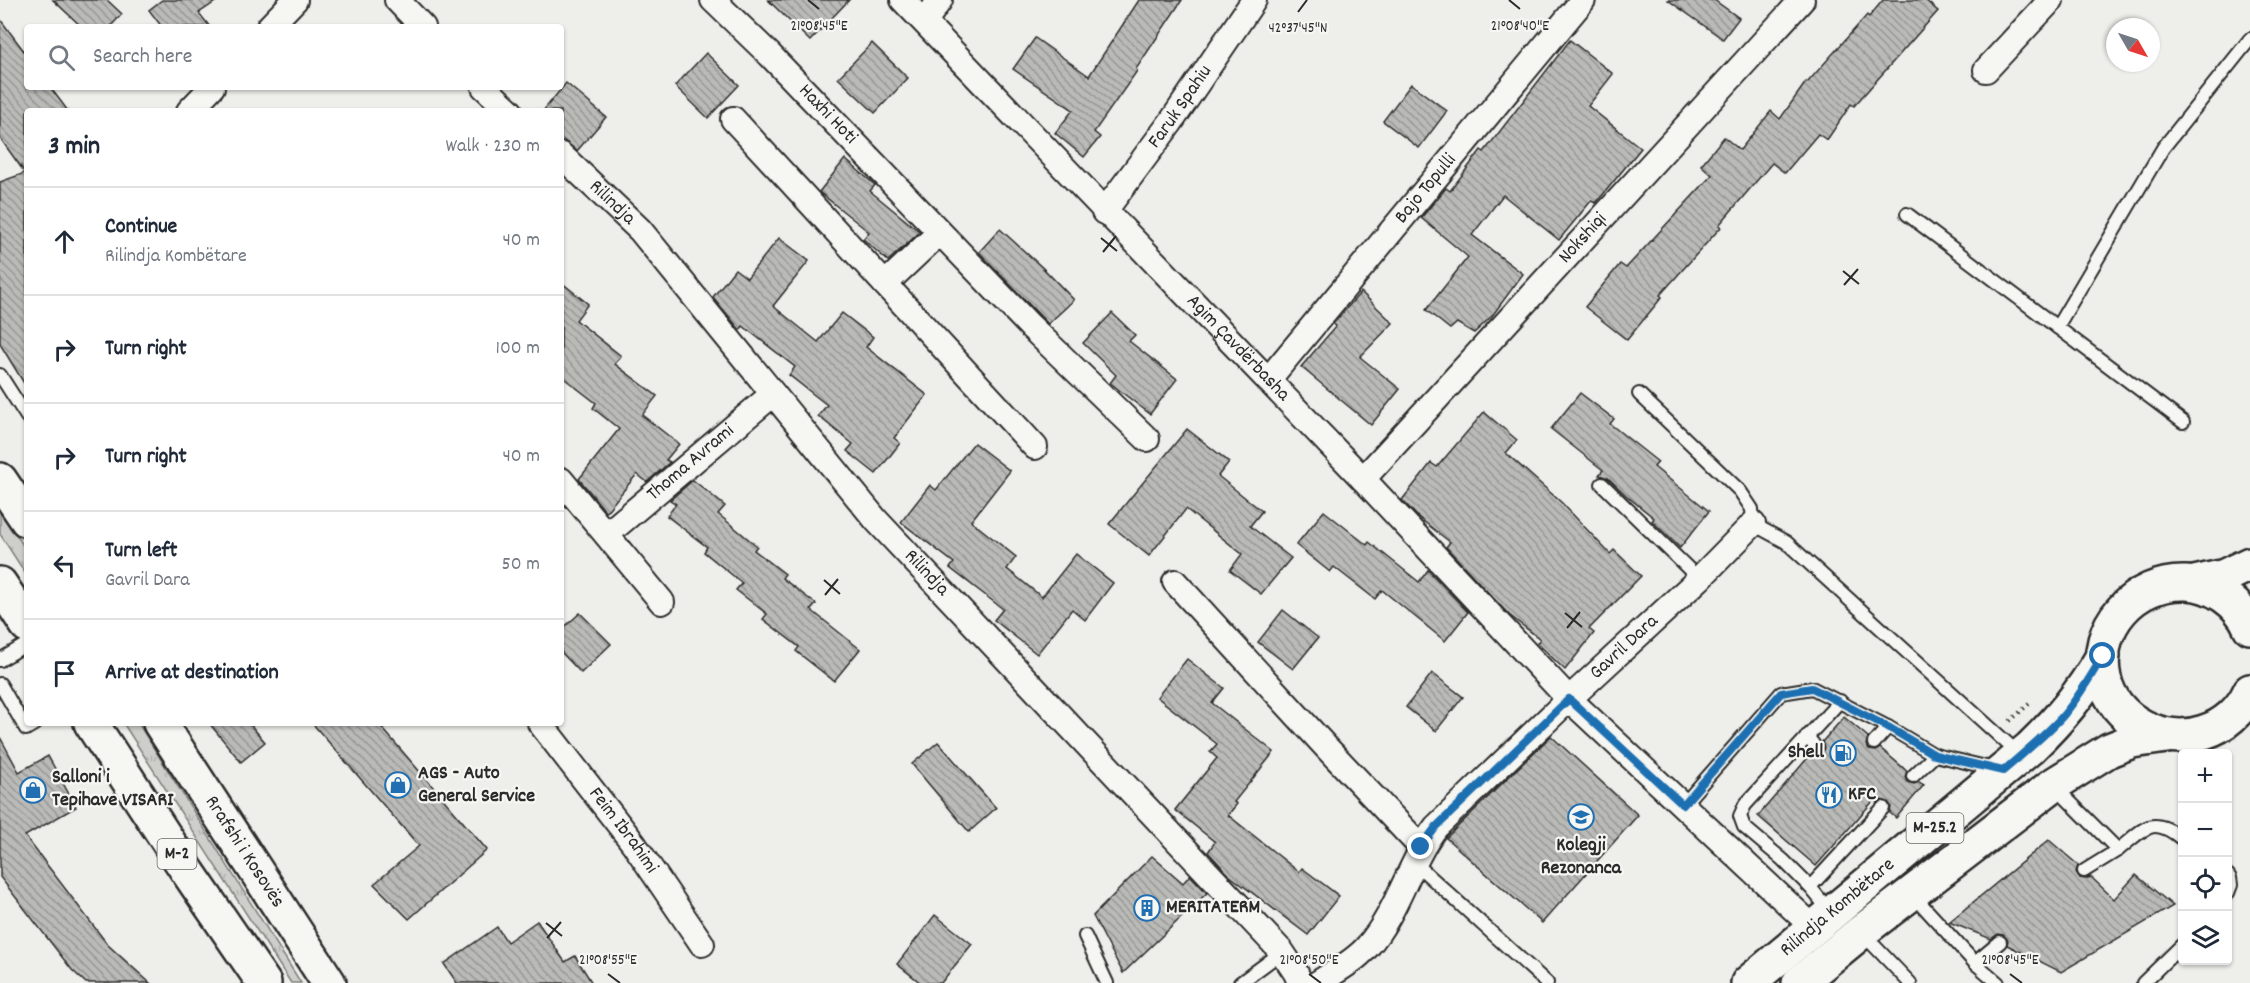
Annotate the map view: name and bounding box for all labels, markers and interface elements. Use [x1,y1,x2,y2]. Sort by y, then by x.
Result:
text: 21°08'45"E [790,16,848,38]
text: 21°08'40"E [1491,16,1549,38]
text: 42°37'45"N [1269,18,1327,40]
north arrow [2106,18,2160,72]
search box [24,24,564,90]
icon: search [45,41,78,74]
text: Search here [93,42,192,73]
street label: Faruk Spahiu [1142,60,1220,155]
street label: Haxhi Hoti [791,78,864,152]
text: 3 min [48,129,100,166]
text: Walk · 230 m [446,133,540,161]
street label: Bajo Topulli [1389,148,1464,230]
street label: Rilindja [582,174,642,233]
street label: Nokshiqi [1552,207,1614,271]
text: Continue [105,212,177,243]
icon: ahead [48,225,81,258]
text: 40 m [502,227,540,255]
text: Rilindja Kombëtare [105,243,247,271]
street label: Agim Çavdërbasha [1179,288,1296,409]
icon: right [48,333,81,366]
text: Turn right [105,334,187,365]
text: 100 m [496,335,540,363]
street label: Thoma Avrami [641,418,741,508]
icon: right [48,441,81,474]
text: Turn right [105,442,187,473]
text: 40 m [502,443,540,471]
text: Turn left [105,536,177,567]
street label: Rilindja [897,544,956,603]
icon: left [48,549,81,582]
text: 50 m [502,551,540,579]
text: Gavril Dara [105,567,190,595]
street label: Gavril Dara [1584,608,1666,687]
route start [2089,642,2115,668]
icon: arrive [48,657,81,690]
text: Arrive at destination [105,658,279,689]
fuel station icon: Shell [1828,738,1858,768]
place label: Shell [1788,739,1824,767]
map controls [2178,749,2232,965]
button: + [2178,749,2232,803]
place label: AGS - Auto General Service [418,760,535,811]
place label: Salloni i Tepihave VISARI [52,764,174,815]
shop icon: AGS - Auto General Service [383,770,413,800]
shop icon: Salloni i Tepihave VISARI [18,775,48,805]
restaurant icon: KFC [1814,780,1844,810]
place label: KFC [1848,781,1876,809]
street label: Feim Ibrahimi [581,782,665,880]
street label: Rrafshi i Kosovës [197,791,291,914]
school or university icon: Kolegji Rezonanca [1566,802,1596,832]
button: − [2178,803,2232,857]
road number: M-25.2 [1906,813,1964,843]
place label: Kolegji Rezonanca [1541,832,1622,883]
route end [1407,833,1433,859]
road number: M-2 [158,839,196,869]
street label: Rilindja Kombëtare [1774,852,1902,964]
button: locate [2178,857,2232,911]
building icon: MERITATERM [1132,893,1162,923]
place label: MERITATERM [1166,894,1260,922]
button: layers [2178,911,2232,965]
text: 21°08'55"E [579,950,637,972]
text: 21°08'50"E [1279,950,1339,972]
text: 21°08'45"E [1981,950,2039,972]

